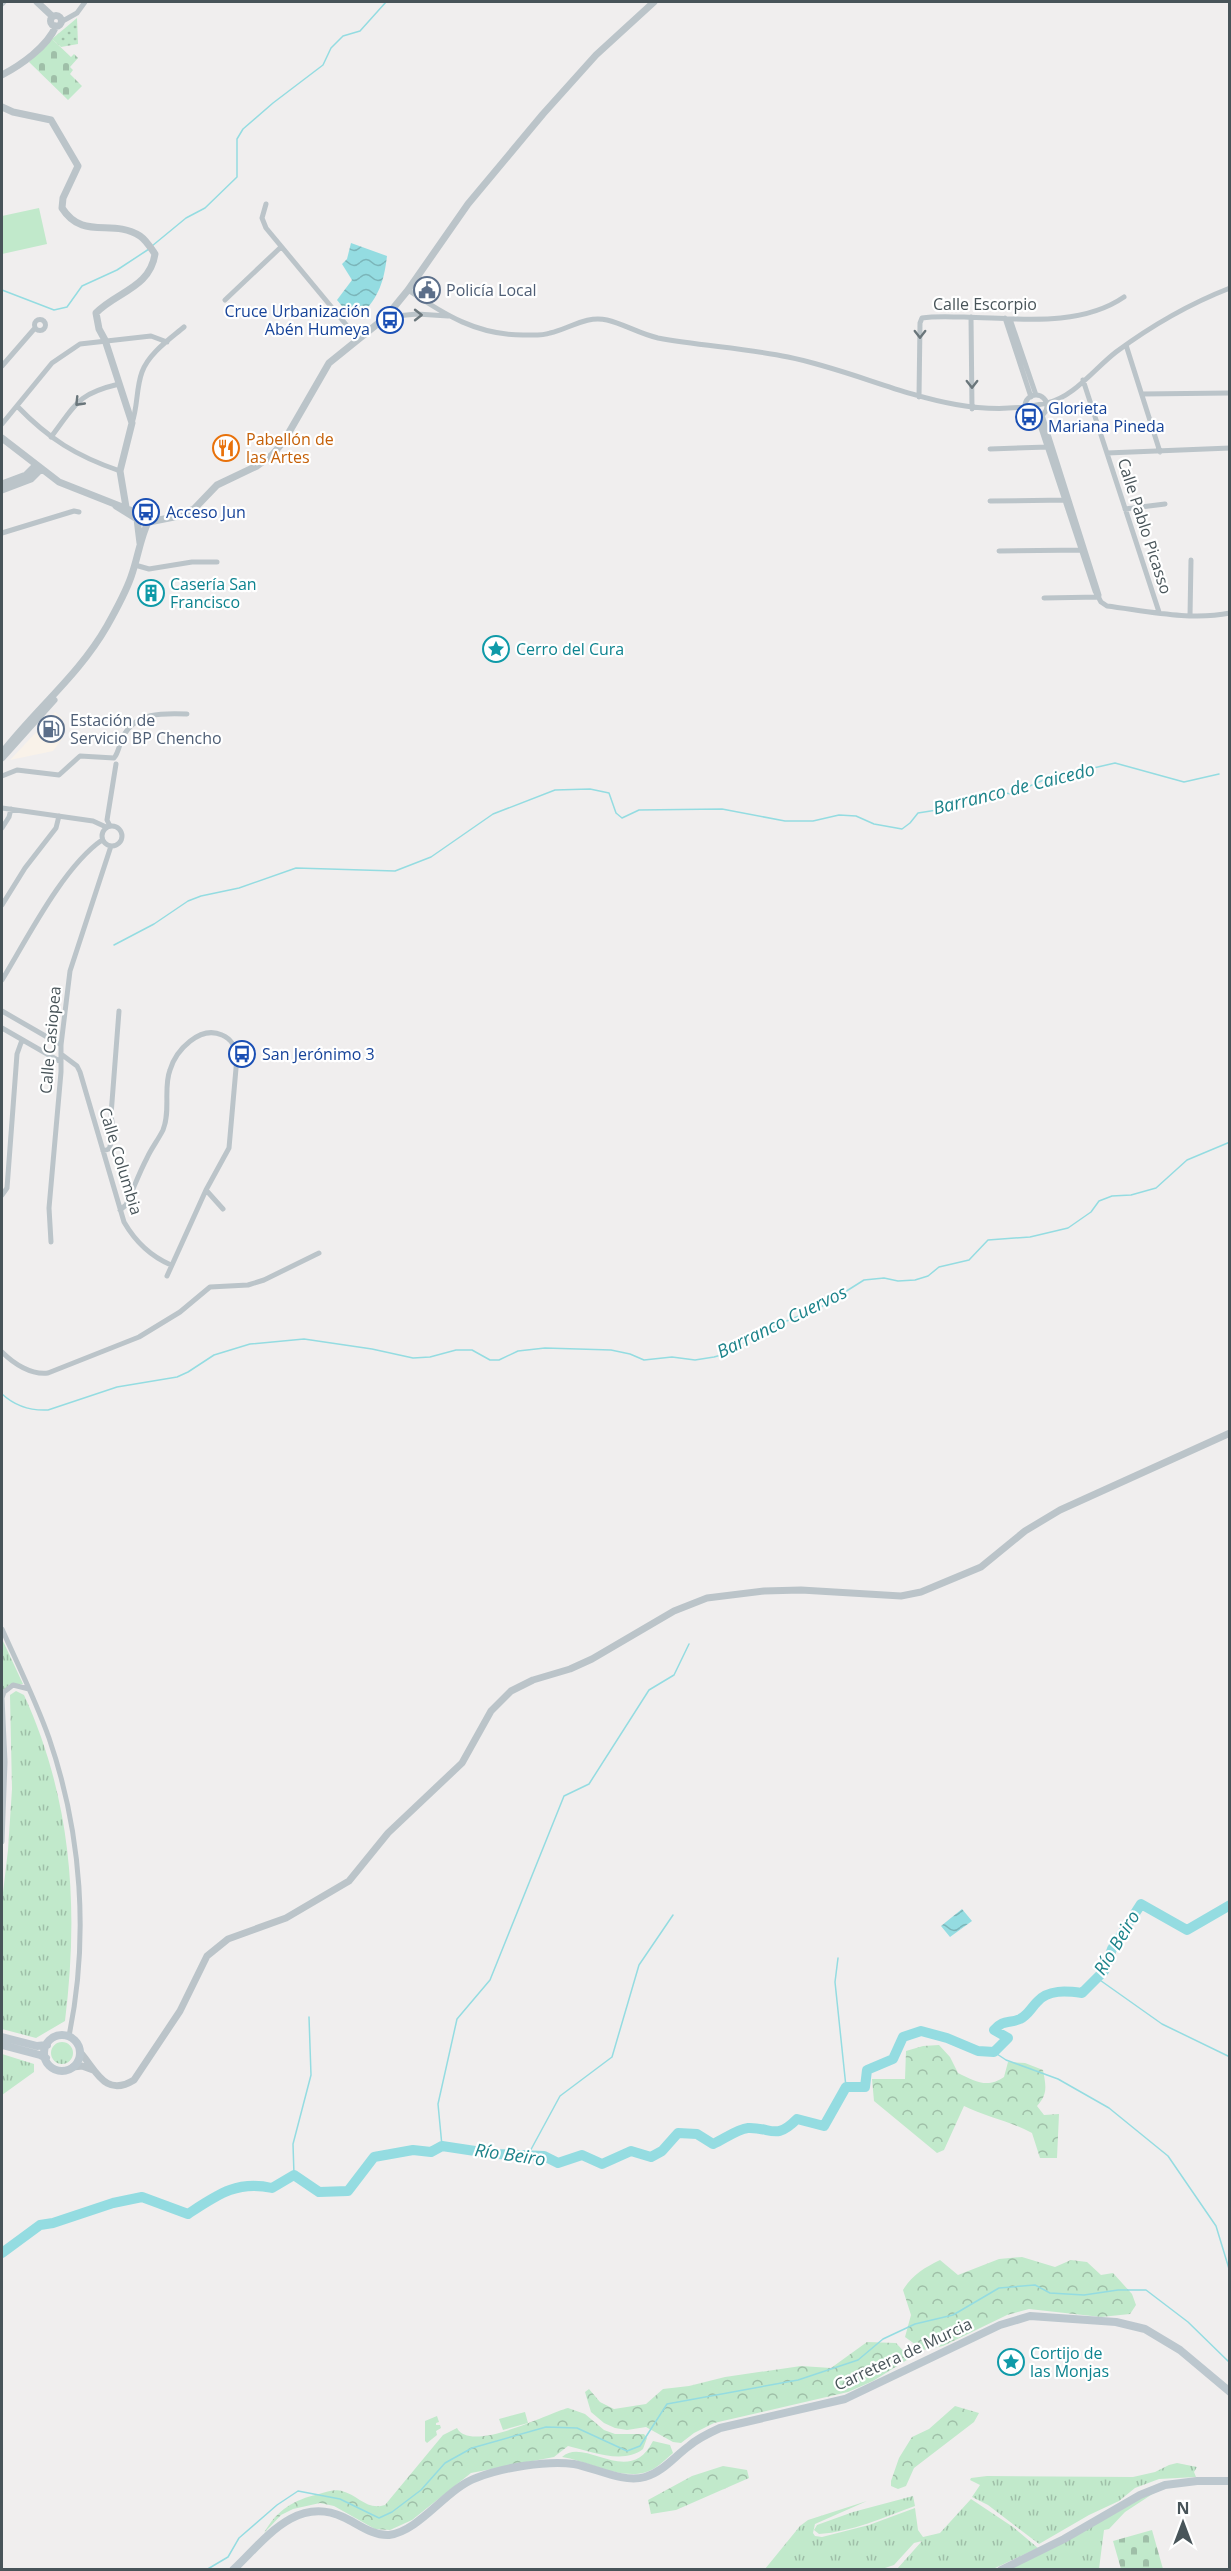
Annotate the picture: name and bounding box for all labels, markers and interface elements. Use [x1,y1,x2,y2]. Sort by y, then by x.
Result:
public building icon: Policía Local [412,275,442,305]
place label: Policía Local [446,279,537,301]
street label: Calle Escorpio [933,293,1037,315]
place label: Cruce Urbanización Abén Humeya [225,300,370,340]
bus stop icon: Cruce Urbanización Abén Humeya [375,305,405,335]
one-way arrow [413,309,422,321]
one-way arrow [914,330,926,339]
one-way arrow [965,380,978,389]
one-way arrow [75,395,86,406]
place label: Glorieta Mariana Pineda [1048,397,1165,437]
bus stop icon: Glorieta Mariana Pineda [1014,402,1044,432]
place label: Pabellón de las Artes [246,428,334,468]
restaurant icon: Pabellón de las Artes [211,433,241,463]
street label: Calle Pablo Picasso [1113,455,1177,597]
bus stop icon: Acceso Jun [131,497,161,527]
place label: Acceso Jun [166,501,246,523]
place label: Casería San Francisco [170,573,257,613]
building icon: Casería San Francisco [136,578,166,608]
place icon: Cerro del Cura [481,634,511,664]
place label: Cerro del Cura [516,638,624,660]
place label: Estación de Servicio BP Chencho [70,709,222,749]
fuel station icon: Estación de Servicio BP Chencho [36,714,66,744]
water label: Barranco de Caicedo [930,756,1097,820]
street label: Calle Casiopea [34,985,66,1095]
bus stop icon: San Jerónimo 3 [227,1039,257,1069]
place label: San Jerónimo 3 [262,1043,375,1065]
street label: Calle Columbia [94,1105,148,1217]
water label: Barranco Cuervos [713,1279,851,1363]
water label: Río Beiro [1088,1906,1145,1979]
water label: Río Beiro [473,2137,547,2171]
street label: Carretera de Murcia [831,2312,975,2396]
place label: Cortijo de las Monjas [1030,2342,1109,2382]
place icon: Cortijo de las Monjas [996,2347,1026,2377]
north arrow [1153,2493,1213,2553]
text: N [1176,2497,1190,2519]

